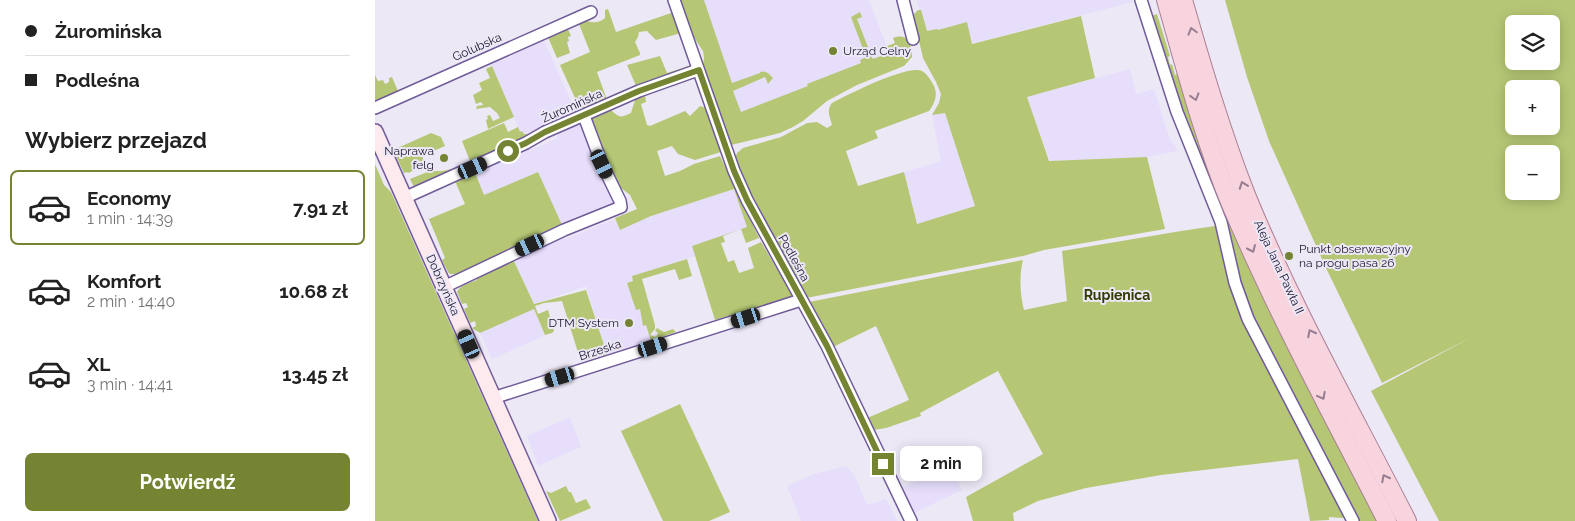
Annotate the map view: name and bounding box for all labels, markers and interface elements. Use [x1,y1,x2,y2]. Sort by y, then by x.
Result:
map controls [1505,15,1560,200]
button: layers [1505,15,1560,70]
text: Żuromińska [55,20,162,42]
one-way arrow [1188,28,1198,36]
street label: Golubska [450,30,504,64]
place label: Urząd Celny [843,44,912,58]
marker: Urząd Celny [827,45,839,57]
text: Podleśna [55,69,140,91]
button: + [1505,80,1560,135]
street label: Żuromińska [539,86,605,126]
one-way arrow [1189,92,1199,101]
text: Wybierz przejazd [25,127,207,153]
route start [497,140,519,162]
place label: Naprawa felg [384,144,434,172]
button: − [1505,145,1560,200]
car [588,147,615,181]
marker: Naprawa felg [438,152,450,164]
car [456,155,489,181]
one-way arrow [1239,182,1249,190]
icon: car [27,185,72,230]
text: Economy [87,187,171,209]
text: 7.91 zł [293,197,348,219]
text: 1 min · 14:39 [87,209,173,228]
street label: Aleja Jana Pawła II [1251,218,1307,316]
car [513,232,546,258]
street label: Podleśna [775,232,813,284]
place label: Punkt obserwacyjny na progu pasa 26 [1299,242,1411,270]
one-way arrow [1245,244,1256,253]
marker: Punkt obserwacyjny na progu pasa 26 [1283,250,1295,262]
street label: Dobrzyńska [423,252,463,318]
icon: car [27,268,72,313]
text: Komfort [87,270,161,292]
text: 10.68 zł [279,280,348,302]
district label: Rupienica [1084,287,1150,303]
text: 2 min · 14:40 [87,292,175,311]
car [729,306,762,330]
place label: DTM System [549,316,619,330]
marker: DTM System [623,317,635,329]
car [456,327,481,361]
one-way arrow [1307,329,1317,338]
car [636,335,669,359]
street label: Brzeska [577,337,623,363]
icon: car [27,351,72,396]
text: XL [87,353,110,375]
text: 13.45 zł [282,363,348,385]
car [543,365,576,389]
text: 3 min · 14:41 [87,375,173,394]
one-way arrow [1316,390,1326,399]
callout: 2 min [901,446,983,482]
button: Potwierdź [25,453,350,511]
route end [872,453,894,475]
text: 2 min [920,454,962,473]
one-way arrow [1381,474,1391,483]

